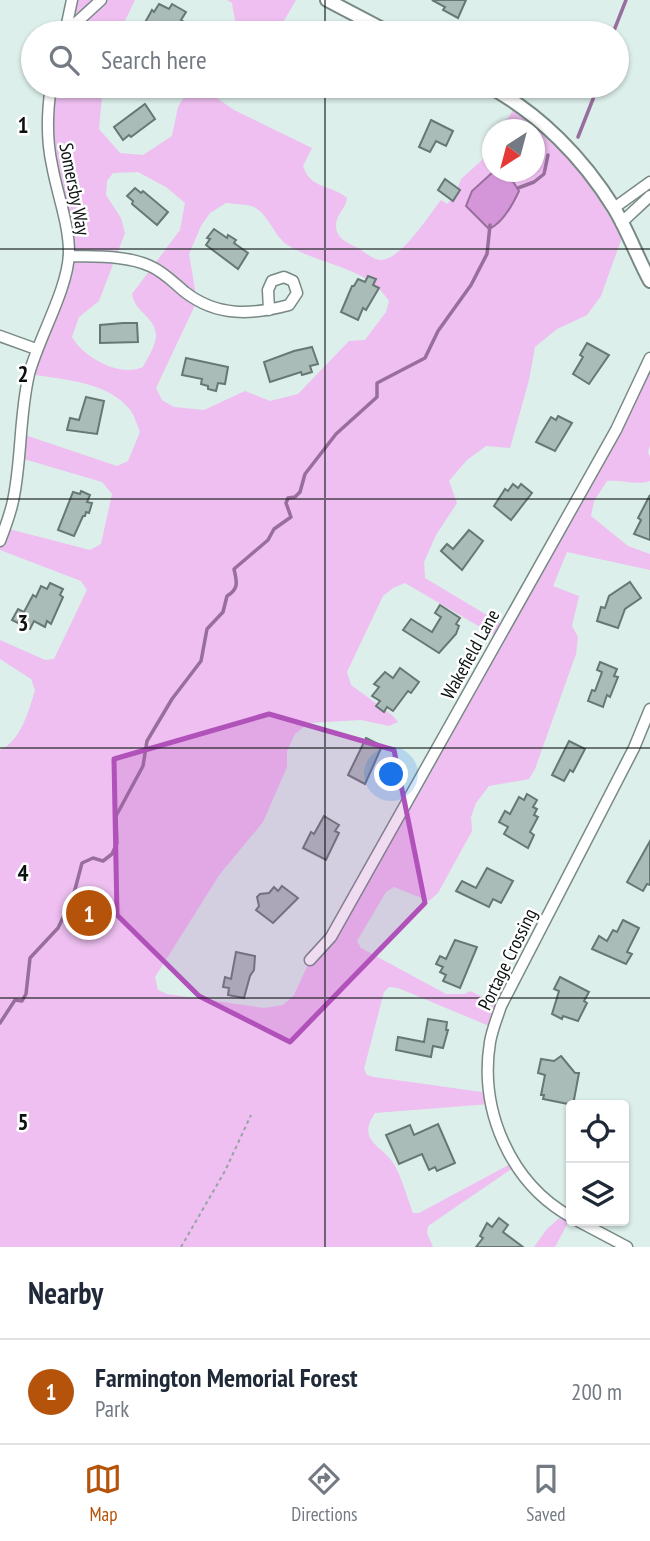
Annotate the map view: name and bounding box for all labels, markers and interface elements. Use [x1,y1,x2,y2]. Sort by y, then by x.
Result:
search box [21,21,629,98]
icon: search [45,41,83,79]
text: Search here [101,43,207,76]
text: 1 [18,110,29,139]
north arrow [482,119,545,182]
street label: Somersby Way [54,141,96,238]
text: 2 [18,359,29,388]
street label: Wakefield Lane [436,605,505,703]
text: 3 [18,608,29,637]
your location [374,757,408,791]
text: 4 [18,858,29,887]
pin: 1 [66,887,112,939]
street label: Portage Crossing [472,904,542,1014]
map controls [566,1100,629,1226]
button: locate [566,1100,629,1163]
text: 5 [18,1107,29,1136]
button: layers [566,1163,629,1226]
text: Nearby [28,1273,103,1312]
text: Farmington Memorial Forest [95,1361,358,1394]
text: 1 [46,1377,57,1406]
text: 200 m [571,1377,622,1406]
text: Park [95,1394,129,1423]
tab: Map [84,1460,122,1526]
tab: Directions [291,1460,357,1526]
tab: Saved [526,1460,566,1526]

